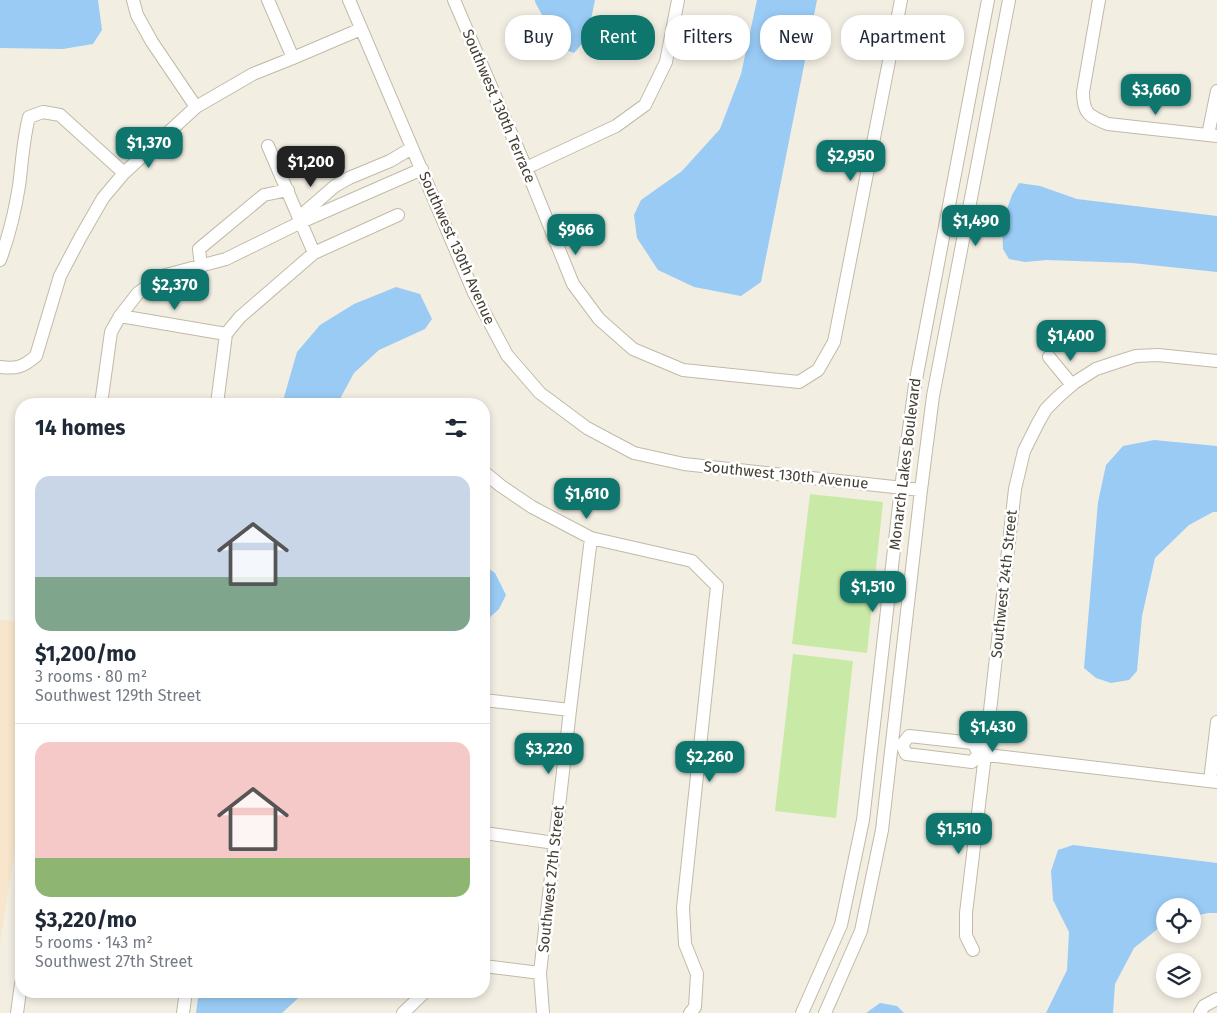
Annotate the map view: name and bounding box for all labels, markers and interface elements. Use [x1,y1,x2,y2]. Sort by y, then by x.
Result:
chip: Buy [505,15,571,60]
chip: Rent [581,15,655,60]
chip: Filters [665,15,750,60]
chip: New [760,15,831,60]
chip: Apartment [841,15,964,60]
street label: Southwest 130th Terrace [458,26,540,186]
pin: $3,660 [1115,74,1197,116]
text: $3,660 [1132,80,1180,99]
pin: $1,370 [108,126,190,169]
text: $1,370 [127,133,171,152]
pin: $2,950 [810,140,892,182]
pin: $1,200 [270,146,352,188]
text: $2,950 [827,146,875,165]
text: $1,200 [288,152,334,171]
street label: Southwest 130th Avenue [415,169,499,327]
pin: $1,490 [935,204,1017,247]
text: $1,490 [953,211,999,230]
pin: $966 [546,214,606,256]
text: $966 [558,220,594,239]
pin: $2,370 [134,268,216,311]
text: $2,370 [152,275,198,294]
pin: $1,400 [1030,320,1112,362]
text: $1,400 [1048,326,1094,345]
street label: Monarch Lakes Boulevard [885,377,925,551]
icon: filters [442,414,470,442]
text: 14 homes [35,415,125,441]
street label: Southwest 130th Avenue [703,457,869,493]
pin: $1,610 [546,478,628,520]
text: $1,610 [565,484,609,503]
street label: Southwest 24th Street [987,508,1021,659]
icon: home [208,509,298,599]
pin: $1,510 [832,570,914,613]
text: $1,510 [851,577,895,596]
text: $1,200/mo [35,641,136,667]
text: 3 rooms · 80 m² [35,667,147,686]
text: Southwest 129th Street [35,686,201,705]
pin: $1,430 [952,710,1034,753]
text: $1,430 [970,717,1016,736]
pin: $3,220 [508,732,590,775]
text: $3,220 [526,739,572,758]
pin: $2,260 [669,740,751,783]
text: $2,260 [686,747,734,766]
icon: home [208,774,298,864]
street label: Southwest 27th Street [534,804,568,954]
pin: $1,510 [918,812,1000,855]
text: $1,510 [937,819,981,838]
map controls [1156,898,1201,998]
button: locate [1156,898,1201,943]
text: $3,220/mo [35,907,137,933]
text: 5 rooms · 143 m² [35,933,153,952]
text: Southwest 27th Street [35,952,193,971]
button: layers [1156,953,1201,998]

